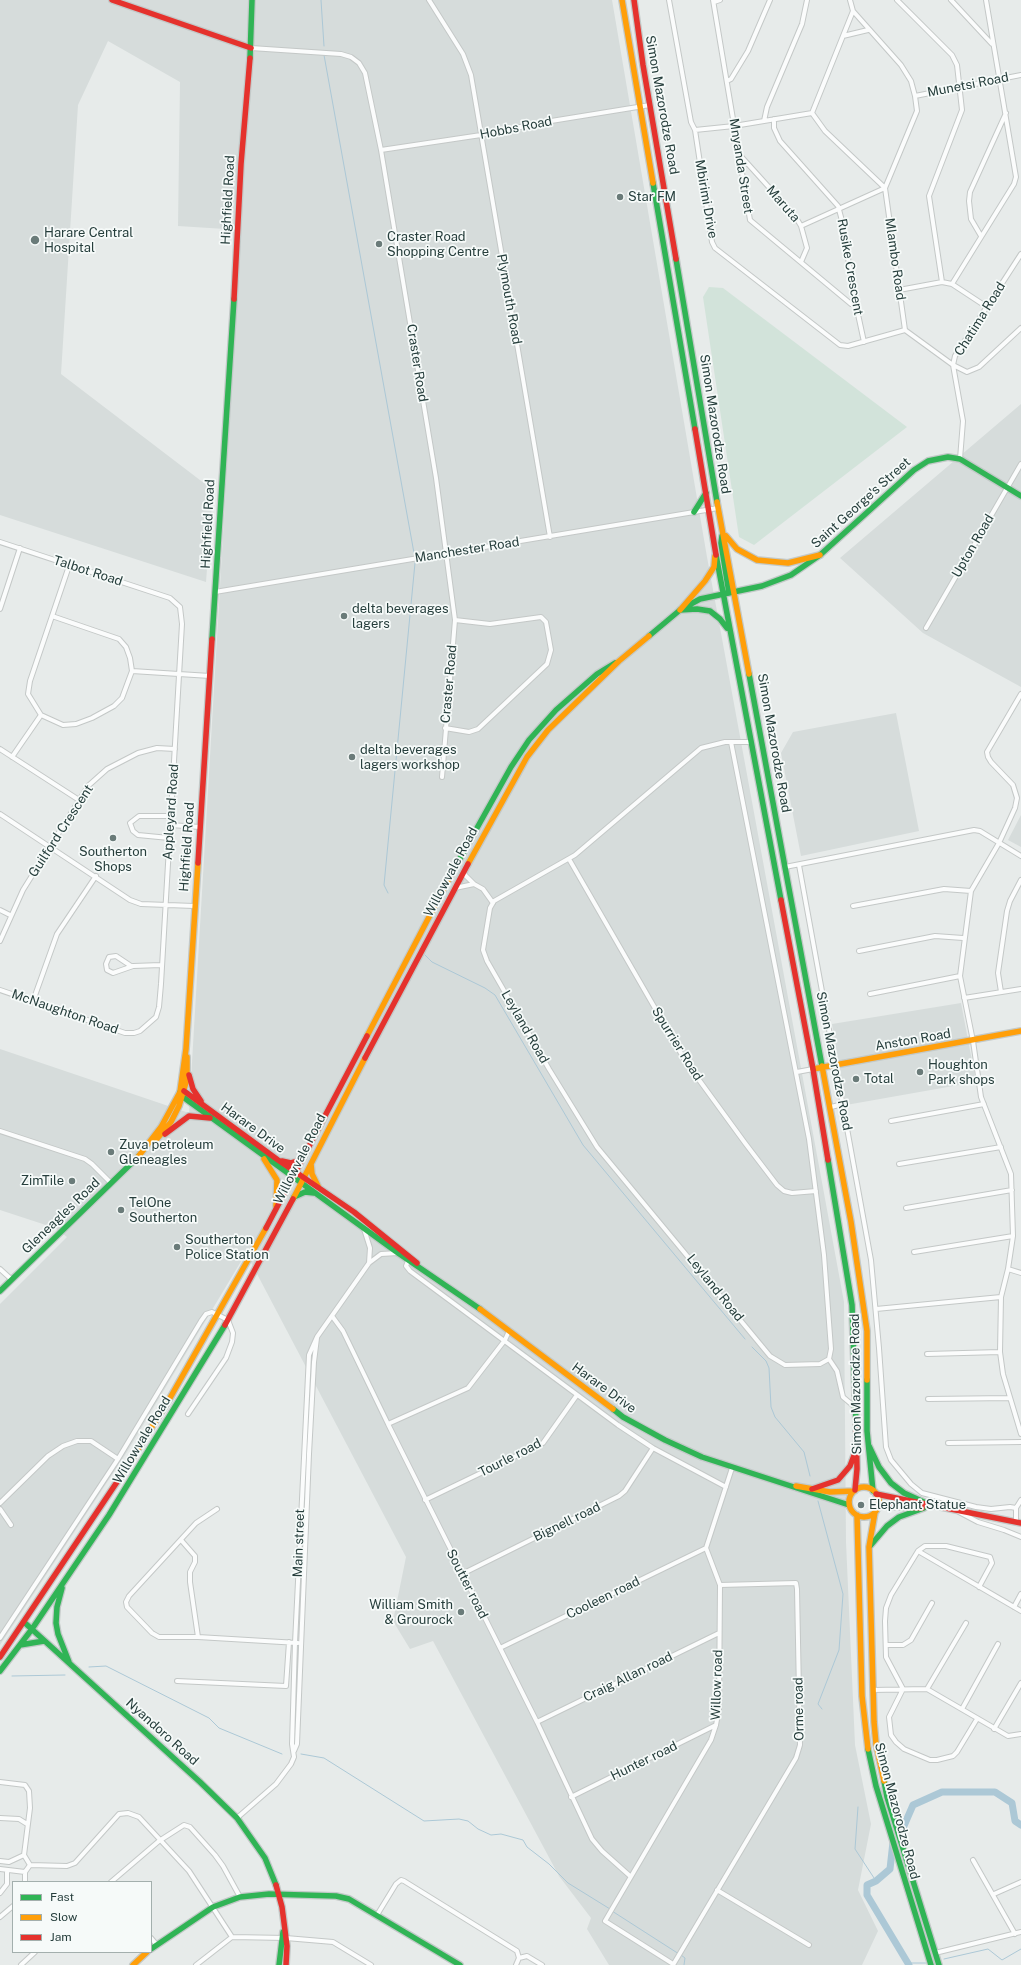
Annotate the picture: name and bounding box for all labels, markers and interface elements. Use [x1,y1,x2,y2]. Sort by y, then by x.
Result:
street label: Simon Mazorodze Road [642,34,682,176]
street label: Munetsi Road [926,69,1010,101]
street label: Hobbs Road [479,113,553,143]
street label: Mnyanda Street [726,117,756,215]
street label: Highfield Road [218,155,238,245]
street label: Mbirimi Drive [691,158,721,240]
street label: Maruta [763,182,803,226]
place label: Star FM [628,189,676,205]
marker: Star FM [615,192,625,202]
street label: Rusike Crescent [834,217,866,317]
street label: Mlambo Road [882,217,908,301]
place label: Harare Central Hospital [44,225,133,256]
place label: Craster Road Shopping Centre [387,229,489,260]
marker: Harare Central Hospital [29,234,41,246]
marker: Craster Road Shopping Centre [374,239,384,249]
street label: Plymouth Road [493,253,525,345]
street label: Chatima Road [951,279,1009,359]
street label: Craster Road [403,323,431,403]
street label: Simon Mazorodze Road [696,353,734,495]
street label: Saint George's Street [808,454,914,552]
street label: Highfield Road [198,479,218,569]
street label: Upton Road [949,512,997,580]
street label: Manchester Road [414,534,520,566]
street label: Talbot Road [51,552,125,590]
place label: delta beverages lagers [352,601,449,632]
marker: delta beverages lagers [339,611,349,621]
street label: Craster Road [438,644,460,724]
street label: Simon Mazorodze Road [754,672,794,814]
place label: delta beverages lagers workshop [360,742,460,773]
marker: delta beverages lagers workshop [347,752,357,762]
street label: Appleyard Road [160,763,182,861]
street label: Guilford Crescent [25,782,97,880]
street label: Highfield Road [176,802,198,892]
street label: Willowvale Road [421,825,481,919]
marker: Southerton Shops [108,833,118,843]
place label: Southerton Shops [79,844,147,875]
street label: McNaughton Road [10,986,120,1038]
street label: Leyland Road [498,988,552,1066]
street label: Simon Mazorodze Road [813,990,855,1132]
street label: Spurrier Road [648,1004,706,1084]
street label: Anston Road [874,1026,952,1054]
place label: Houghton Park shops [928,1057,995,1088]
marker: Houghton Park shops [915,1067,925,1077]
place label: Total [864,1071,894,1087]
marker: Total [851,1074,861,1084]
street label: Harare Drive [218,1099,288,1157]
street label: Willowvale Road [271,1111,329,1207]
place label: Zuva petroleum Gleneagles [119,1137,214,1168]
marker: Zuva petroleum Gleneagles [106,1147,116,1157]
place label: ZimTile [21,1173,64,1189]
street label: Gleneagles Road [19,1175,103,1257]
marker: ZimTile [67,1176,77,1186]
place label: TelOne Southerton [129,1195,197,1226]
marker: TelOne Southerton [116,1205,126,1215]
place label: Southerton Police Station [185,1232,269,1263]
marker: Southerton Police Station [172,1242,182,1252]
street label: Leyland Road [683,1251,747,1325]
street label: Simon Mazorodze Road [847,1313,865,1455]
street label: Harare Drive [569,1359,639,1417]
street label: Willowvale Road [110,1394,174,1486]
street label: Tourle road [476,1436,544,1480]
place label: Elephant Statue [869,1497,966,1513]
street label: Bignell road [531,1499,603,1545]
marker: Elephant Statue [856,1500,866,1510]
street label: Main street [290,1508,308,1578]
street label: Soutter road [443,1547,491,1621]
street label: Cooleen road [564,1573,642,1623]
place label: William Smith & Grourock [369,1597,453,1628]
marker: William Smith & Grourock [456,1607,466,1617]
street label: Craig Allan road [581,1649,675,1705]
street label: Willow road [708,1649,726,1721]
street label: Orme road [791,1677,807,1741]
street label: Nyandoro Road [122,1695,202,1769]
street label: Hunter road [608,1738,680,1784]
street label: Simon Mazorodze Road [871,1741,923,1881]
legend [12,1881,152,1953]
text: Fast [50,1890,74,1904]
text: Slow [50,1910,77,1924]
text: Jam [50,1930,72,1944]

